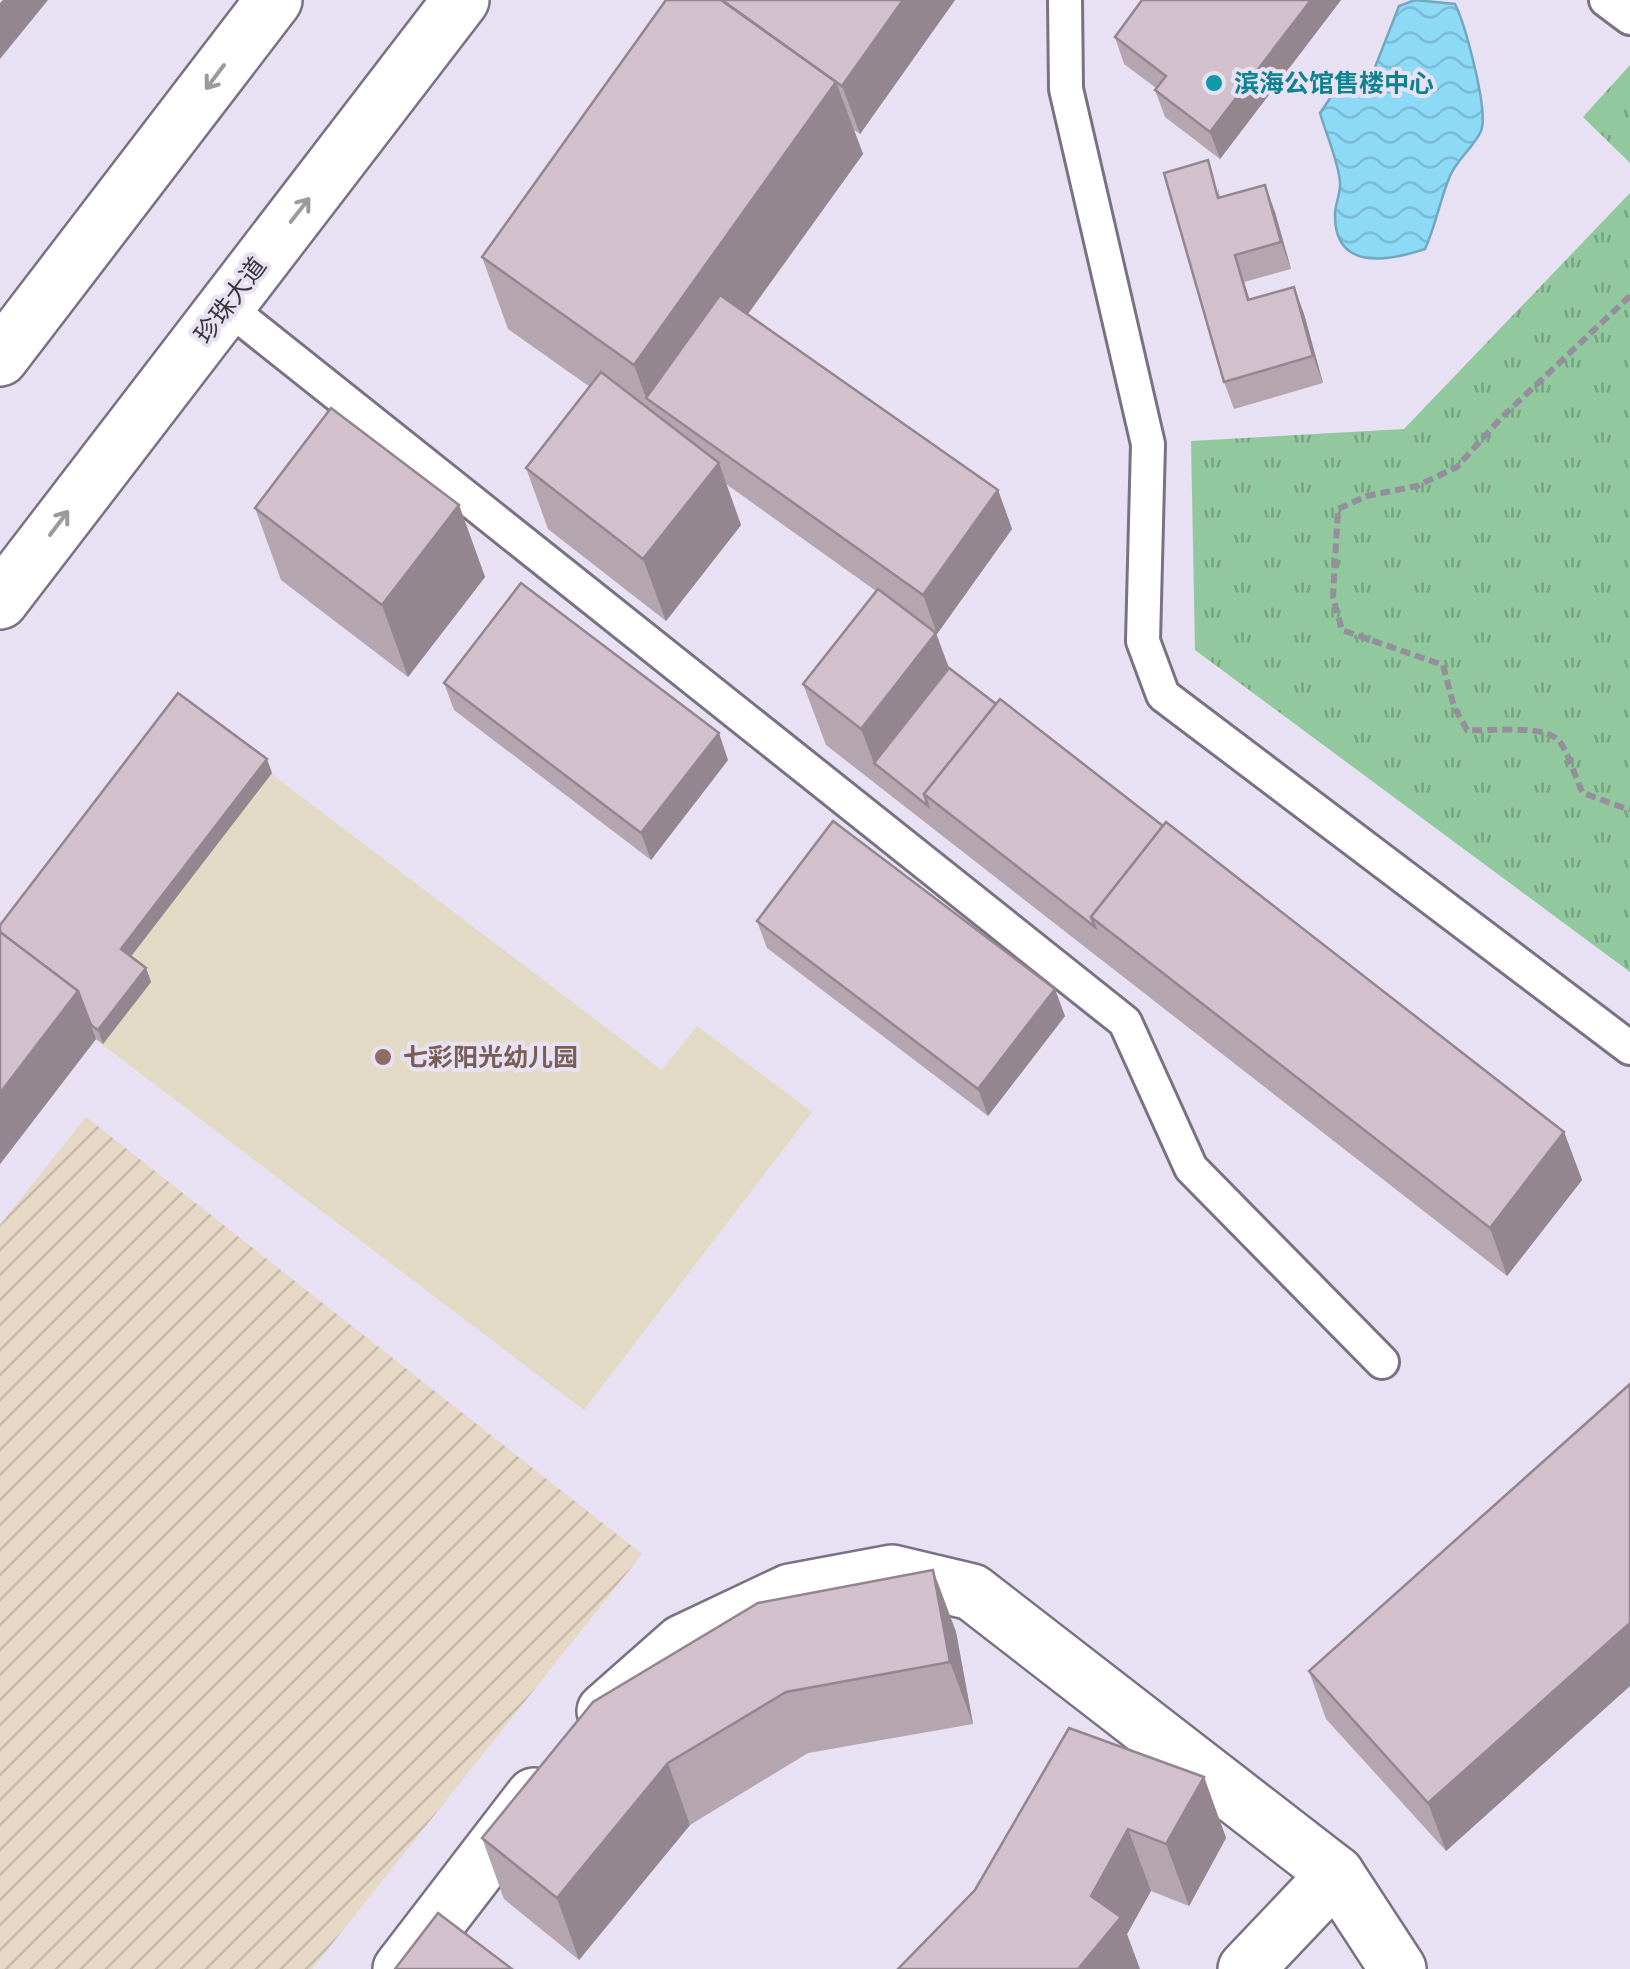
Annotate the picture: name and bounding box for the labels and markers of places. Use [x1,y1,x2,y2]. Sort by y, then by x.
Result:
place label: 滨海公馆售楼中心 [1234,67,1434,98]
marker: 滨海公馆售楼中心 [1203,72,1225,94]
place label: 七彩阳光幼儿园 [403,1041,578,1072]
marker: 七彩阳光幼儿园 [372,1046,394,1068]

